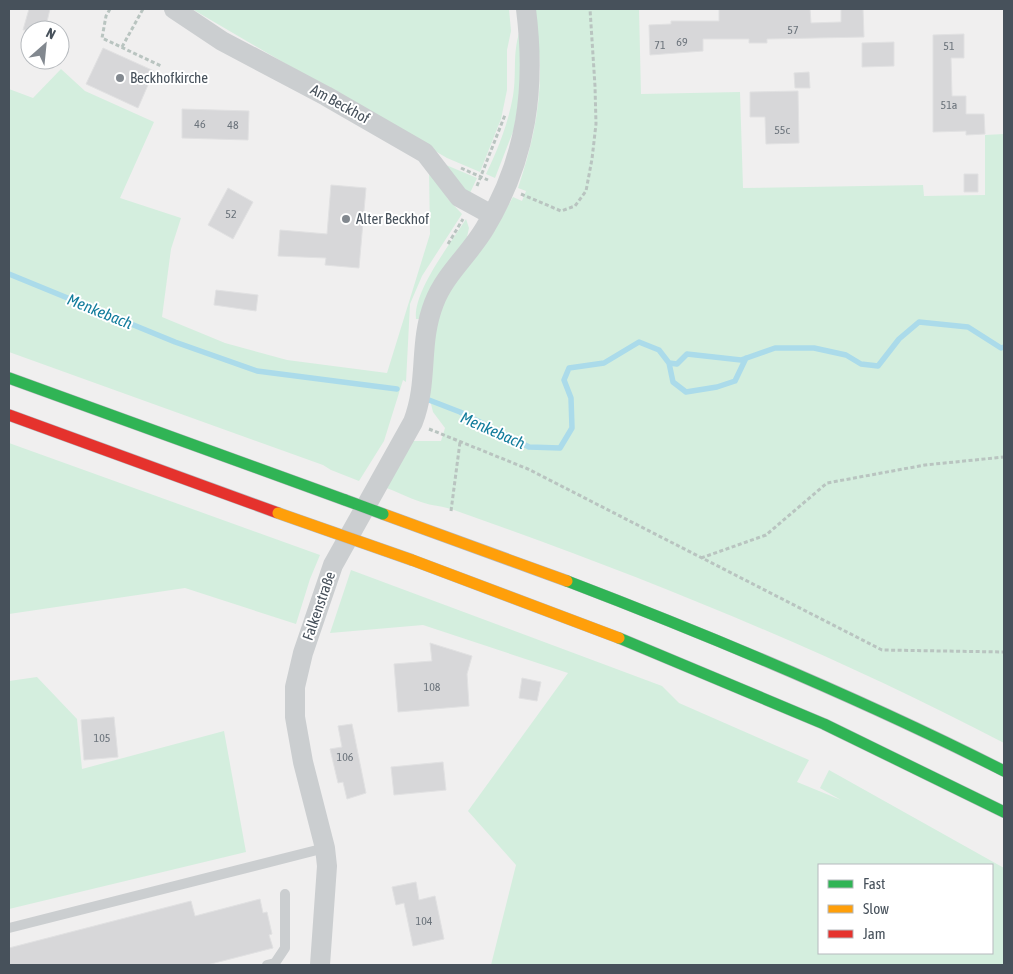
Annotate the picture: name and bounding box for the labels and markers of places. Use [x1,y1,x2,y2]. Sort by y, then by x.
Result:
place label: Beckhofkirche [130,69,208,86]
marker: Beckhofkirche [114,72,126,84]
place label: Alter Beckhof [356,210,429,227]
marker: Alter Beckhof [340,213,352,225]

